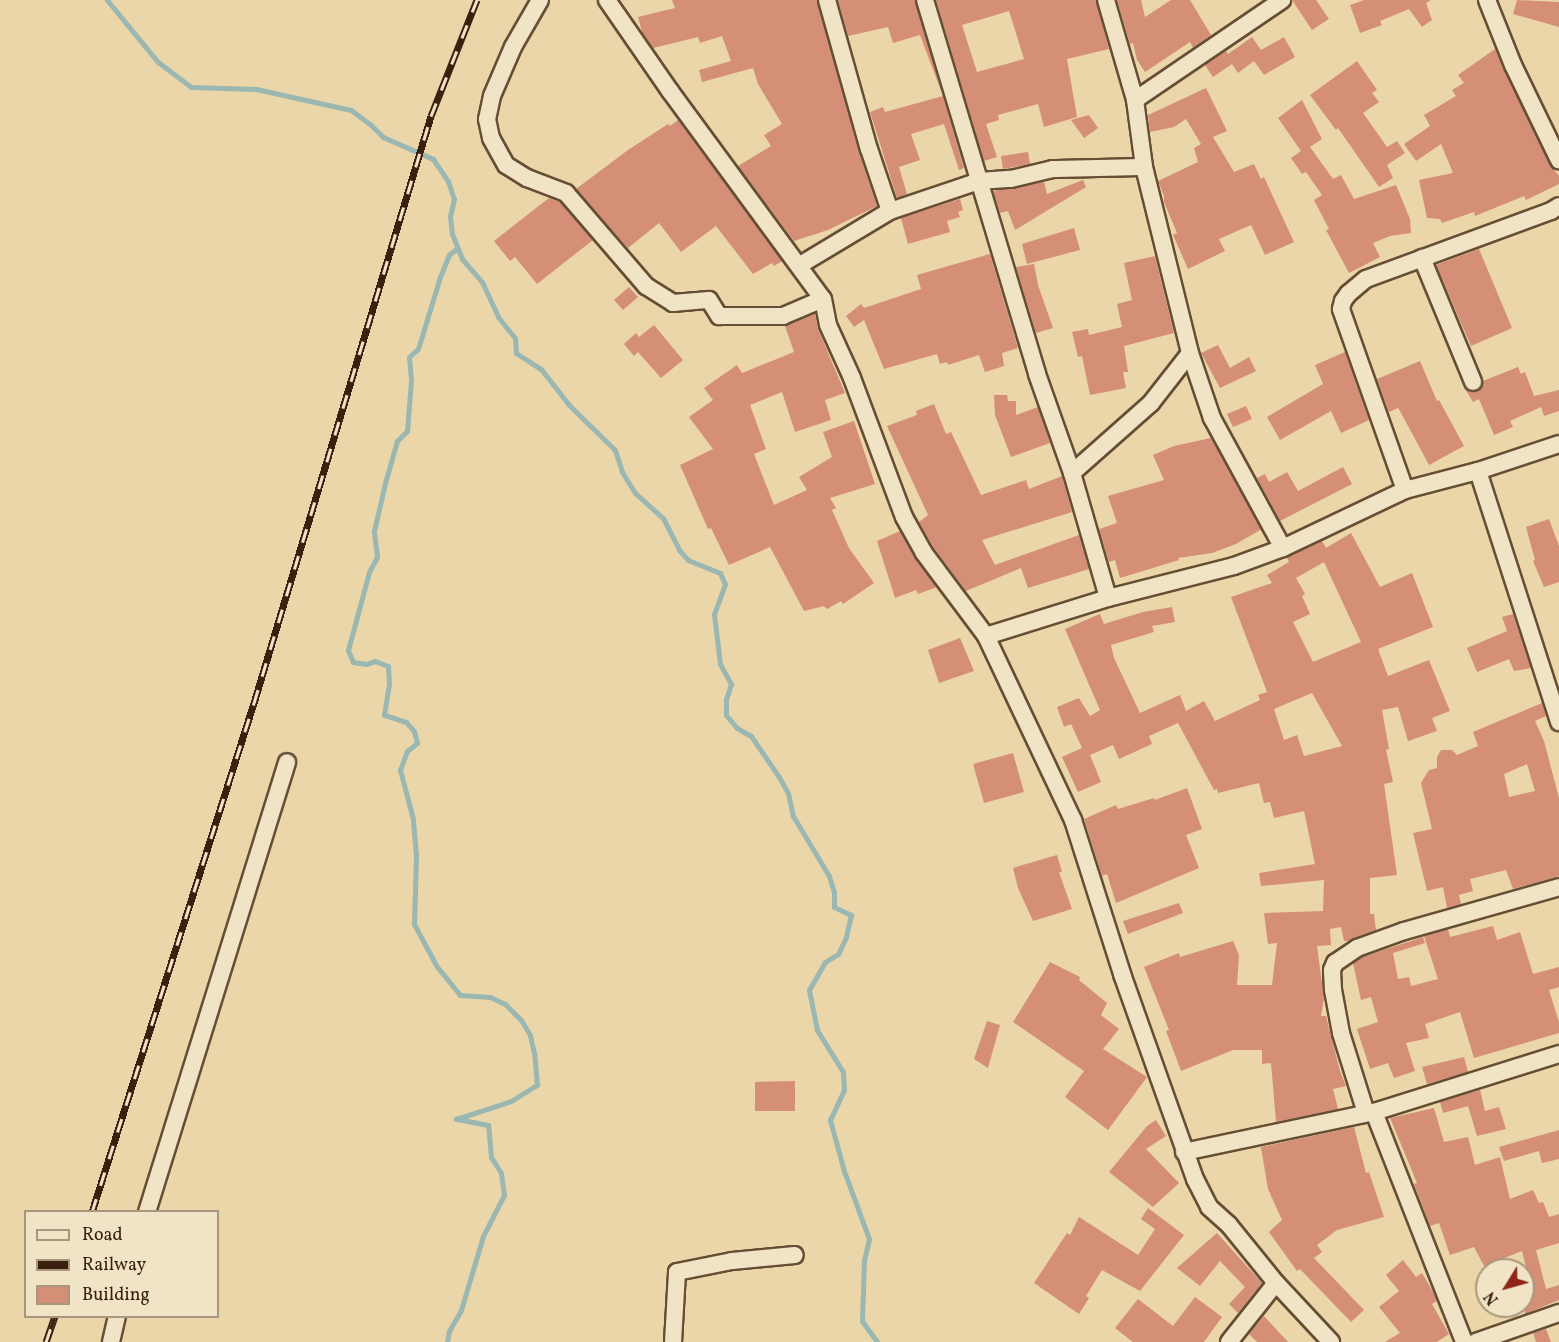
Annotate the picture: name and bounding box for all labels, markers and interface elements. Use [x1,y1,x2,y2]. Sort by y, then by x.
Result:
legend [24,1210,219,1318]
text: Road [82,1223,123,1248]
text: Railway [82,1253,146,1278]
north arrow [1475,1258,1535,1318]
text: Building [82,1283,150,1308]
text: N [1480,1286,1505,1309]

